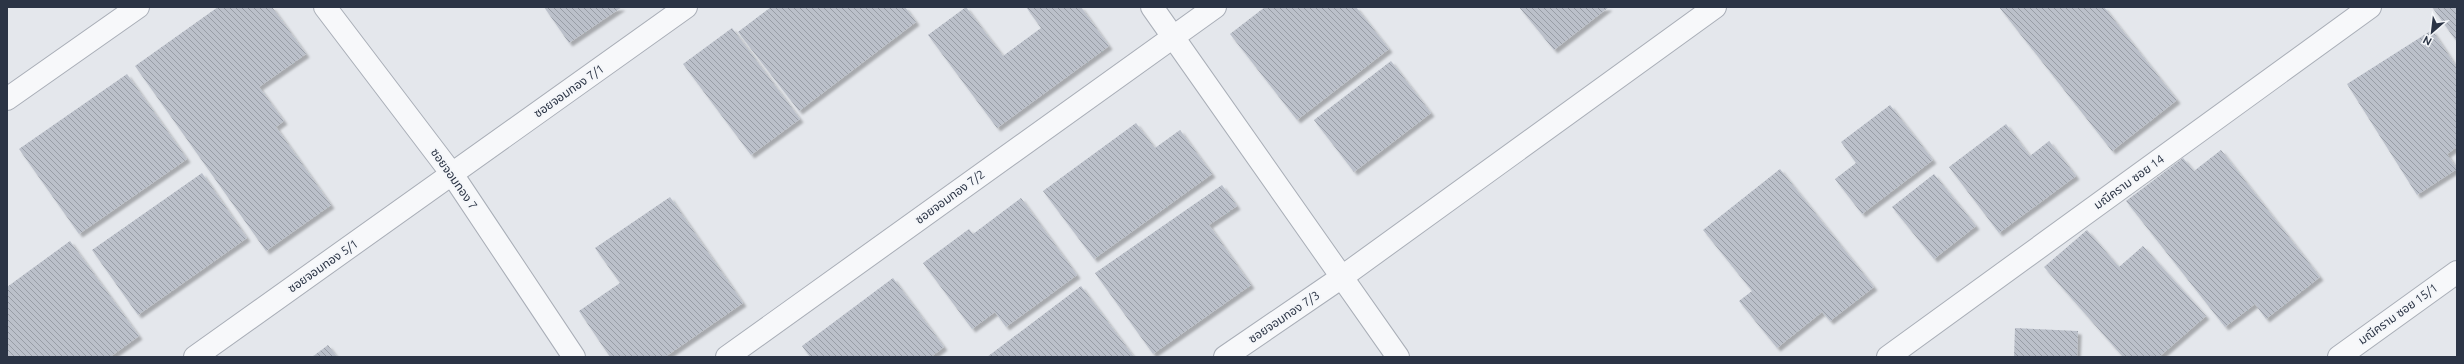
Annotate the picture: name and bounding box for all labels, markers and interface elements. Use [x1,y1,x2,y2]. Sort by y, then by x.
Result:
north arrow [2412,12,2452,52]
text: N [2421,34,2434,48]
street label: ซอยจอมทอง 7/1 [531,62,606,120]
street label: ซอยจอมทอง 7 [429,146,480,212]
street label: มณีคราม ซอย 14 [2091,152,2166,211]
street label: ซอยจอมทอง 7/2 [912,167,987,226]
street label: ซอยจอมทอง 5/1 [285,237,360,295]
street label: มณีคราม ซอย 15/1 [2356,281,2440,347]
street label: ซอยจอมทอง 7/3 [1246,288,1322,345]

